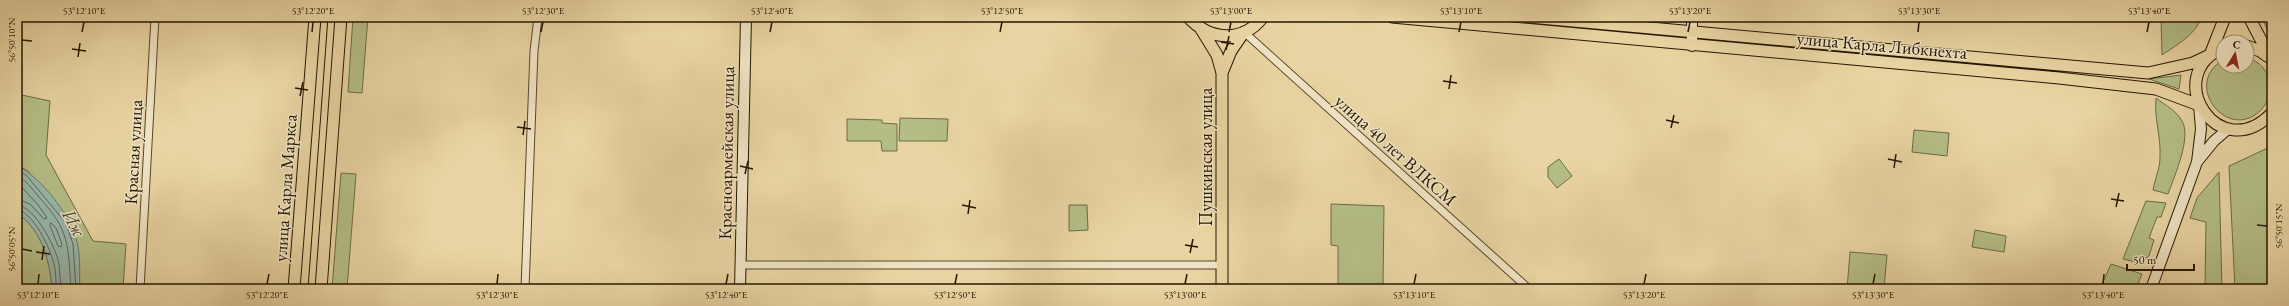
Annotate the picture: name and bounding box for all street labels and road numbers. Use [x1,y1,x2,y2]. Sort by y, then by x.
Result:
street label: улица Карла Либкнехта [1796,26,1969,64]
street label: Красноармейская улица [713,65,739,240]
street label: Пушкинская улица [1194,87,1217,226]
street label: улица 40 лет ВЛКСМ [1330,89,1462,211]
street label: Красная улица [119,98,147,205]
street label: улица Карла Маркса [268,113,302,263]

